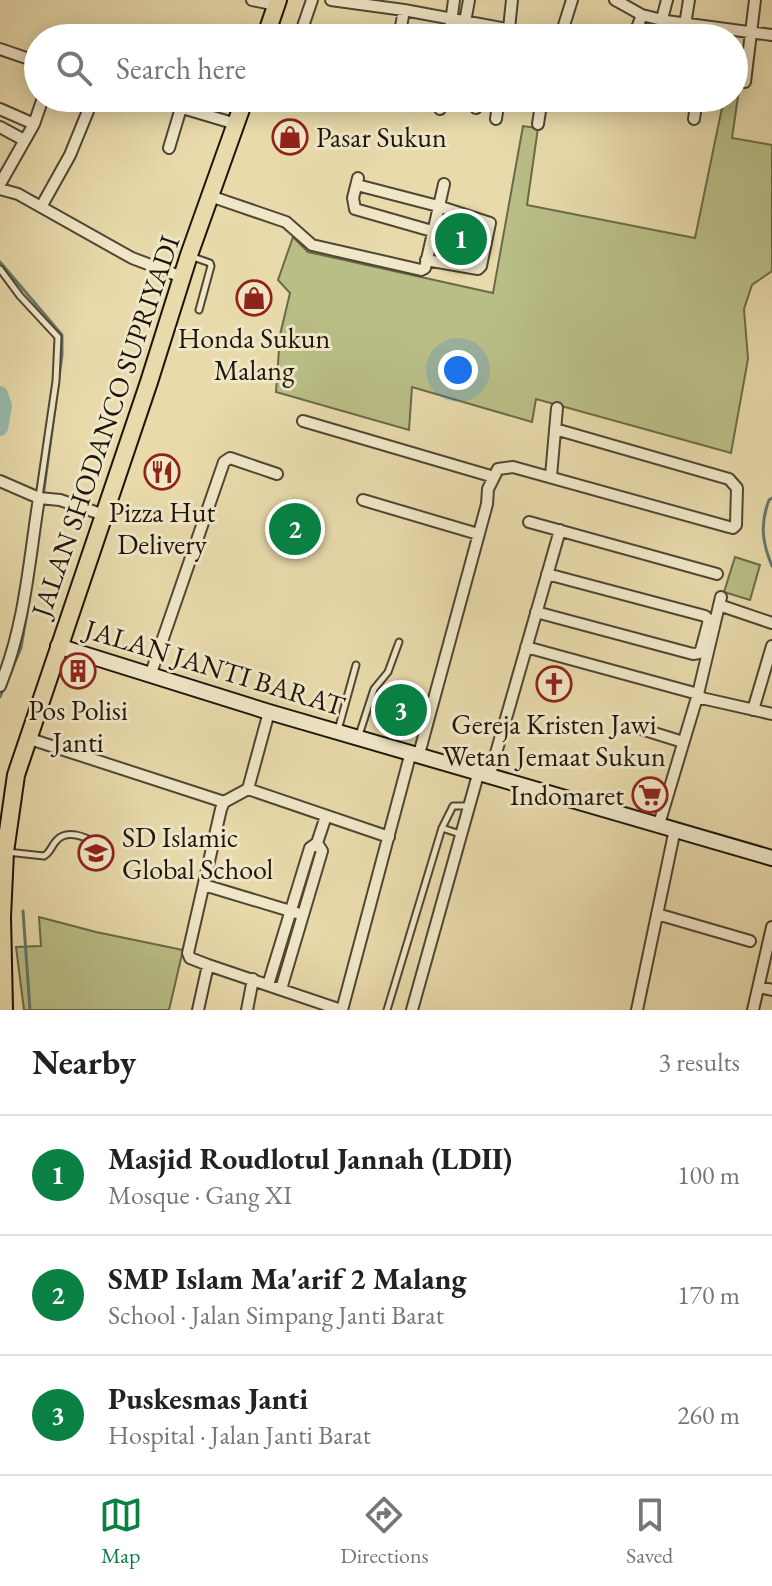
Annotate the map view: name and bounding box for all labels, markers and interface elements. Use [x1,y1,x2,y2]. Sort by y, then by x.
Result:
search box [24,24,748,112]
icon: search [52,46,96,90]
text: Search here [116,49,246,88]
shop icon: Pasar Sukun [271,118,309,156]
place label: Pasar Sukun [316,119,447,155]
pin: 1 [435,209,487,269]
street label: JALAN SHODANCO SUPRIYADI [22,230,188,624]
shop icon: Honda Sukun Malang [235,279,273,317]
place label: Honda Sukun Malang [178,320,331,388]
your location [438,350,478,390]
restaurant icon: Pizza Hut Delivery [143,453,181,491]
place label: Pizza Hut Delivery [109,494,215,562]
pin: 2 [269,499,321,559]
street label: JALAN JANTI BARAT [79,610,349,724]
building icon: Pos Polisi Janti [59,652,97,690]
church icon: Gereja Kristen Jawi Wetan Jemaat Sukun [535,665,573,703]
pin: 3 [375,680,427,740]
place label: Pos Polisi Janti [28,692,128,760]
place label: Gereja Kristen Jawi Wetan Jemaat Sukun [442,706,666,774]
supermarket icon: Indomaret [631,776,669,814]
place label: Indomaret [510,777,624,813]
place label: SD Islamic Global School [122,819,273,887]
school or university icon: SD Islamic Global School [77,834,115,872]
text: Nearby [32,1040,136,1084]
text: 3 results [659,1045,740,1079]
text: Masjid Roudlotul Jannah (LDII) [108,1139,512,1178]
text: 1 [51,1158,65,1192]
text: 100 m [677,1158,740,1192]
text: Mosque · Gang XI [108,1178,292,1212]
text: SMP Islam Ma'arif 2 Malang [108,1259,467,1298]
text: 2 [51,1278,65,1312]
text: 170 m [677,1278,740,1312]
text: School · Jalan Simpang Janti Barat [108,1298,444,1332]
text: Puskesmas Janti [108,1379,308,1418]
text: 3 [51,1398,65,1432]
text: 260 m [677,1398,740,1432]
text: Hospital · Jalan Janti Barat [108,1418,371,1452]
tab: Map [99,1493,143,1570]
tab: Directions [340,1493,429,1570]
tab: Saved [626,1493,673,1570]

